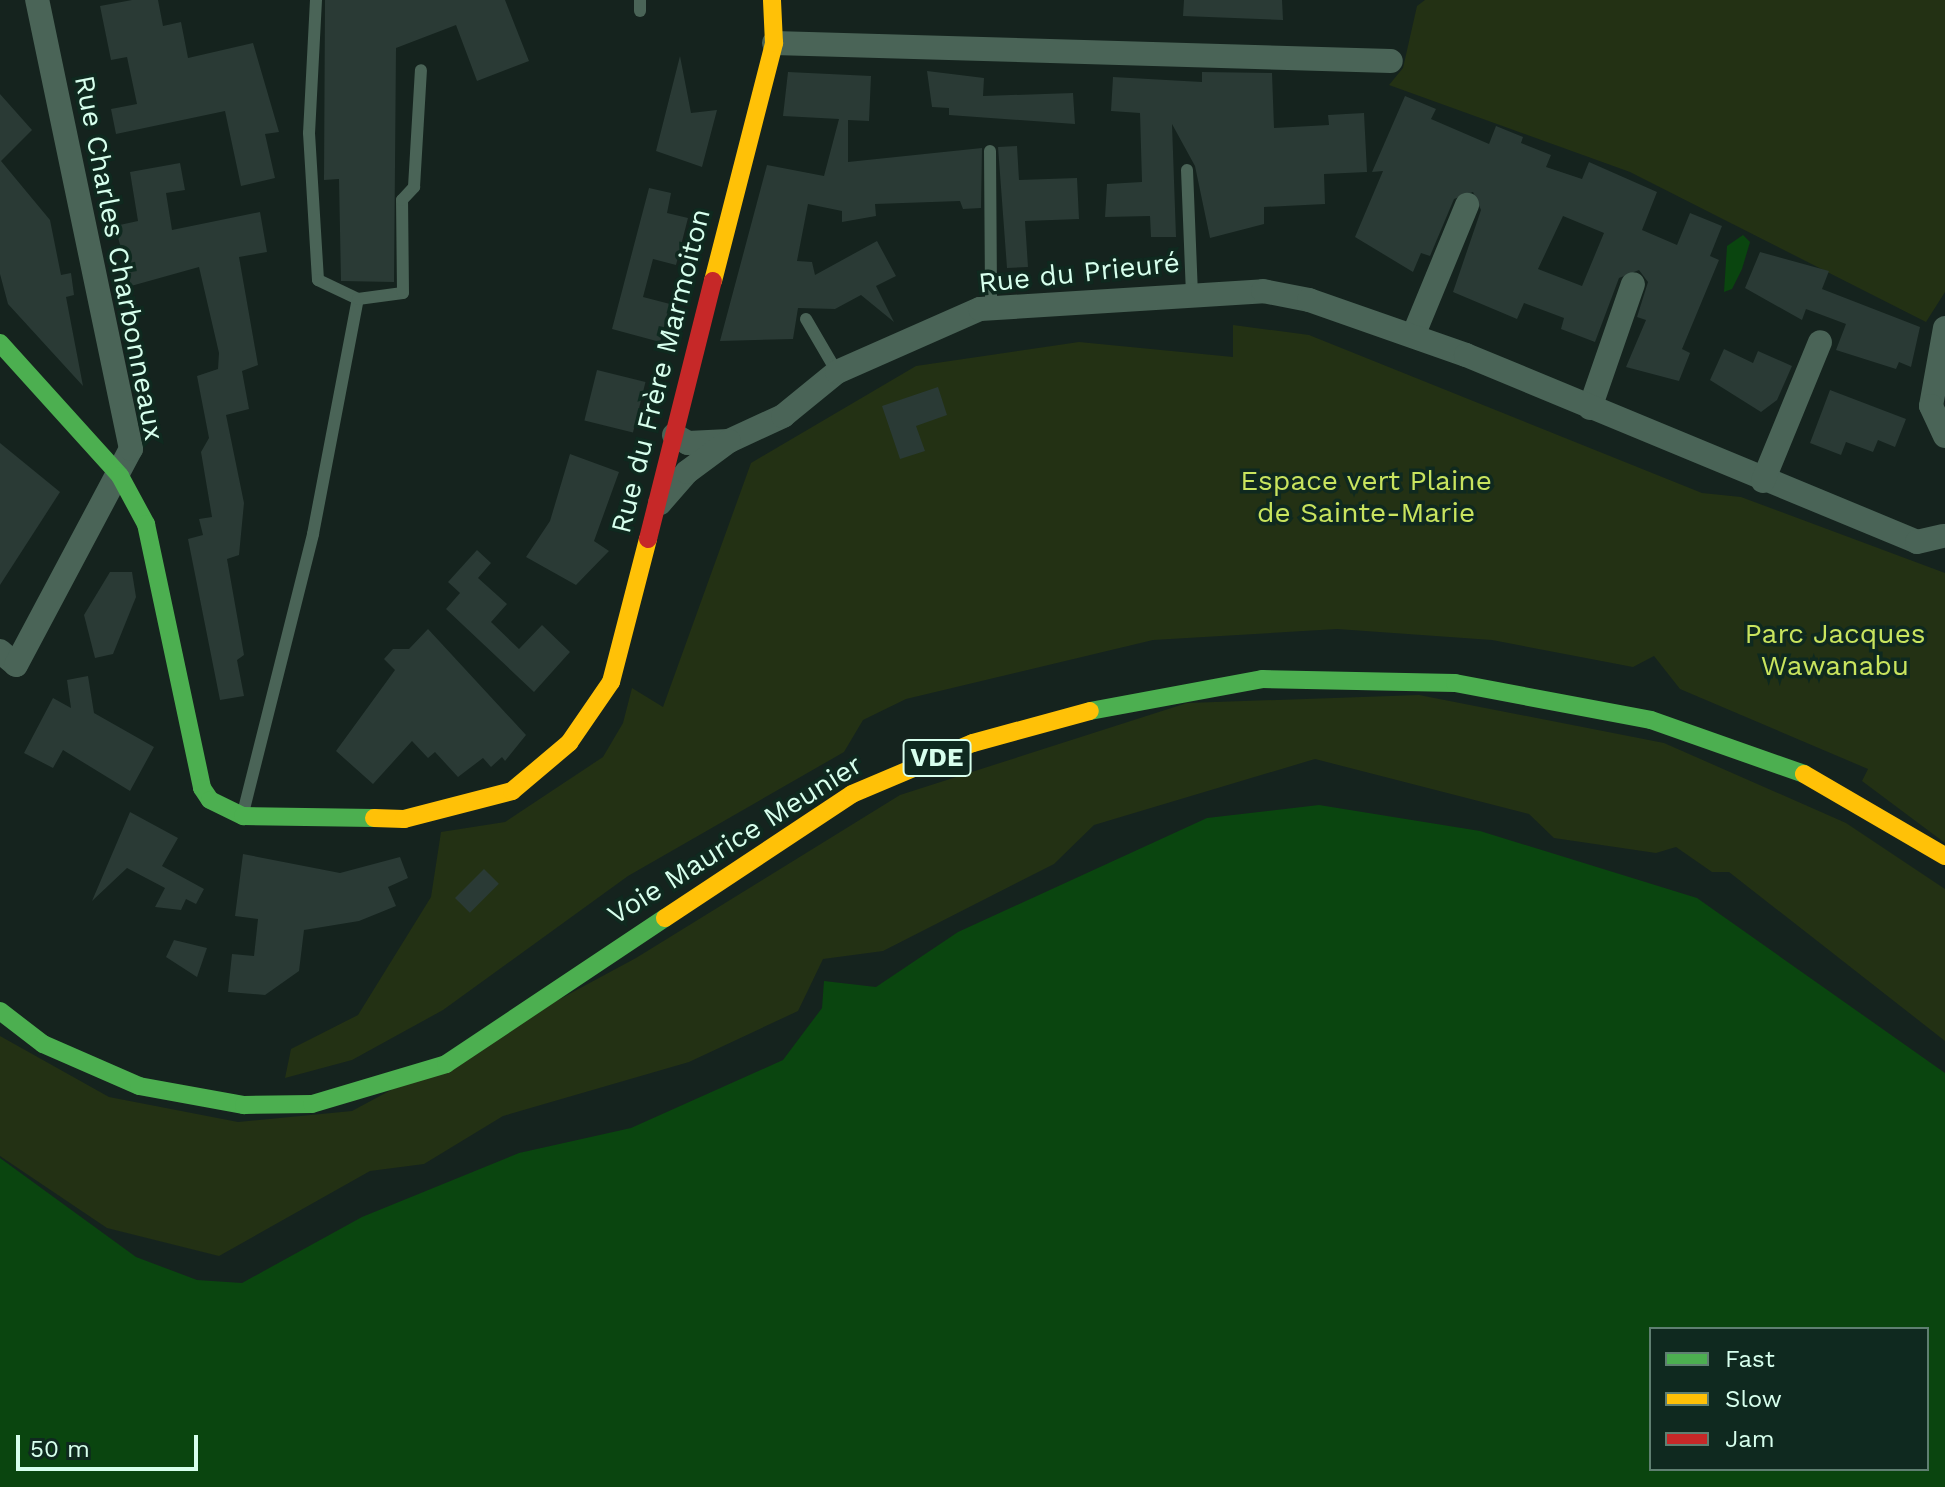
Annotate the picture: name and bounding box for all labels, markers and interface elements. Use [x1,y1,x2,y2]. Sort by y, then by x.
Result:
street label: Rue Charles Charbonneaux [67,73,171,443]
street label: Rue du Frère Marmoiton [604,205,718,537]
street label: Rue du Prieuré [977,246,1181,300]
park label: Espace vert Plaine de Sainte-Marie [1240,464,1492,530]
park label: Parc Jacques Wawanabu [1744,617,1926,683]
road number: VDE [901,736,973,780]
street label: Voie Maurice Meunier [602,748,868,932]
legend [1649,1327,1929,1471]
text: Fast [1725,1345,1775,1373]
text: Slow [1725,1385,1782,1413]
scale bar [20,1419,202,1469]
text: Jam [1725,1425,1775,1453]
text: 50 m [30,1435,90,1463]

